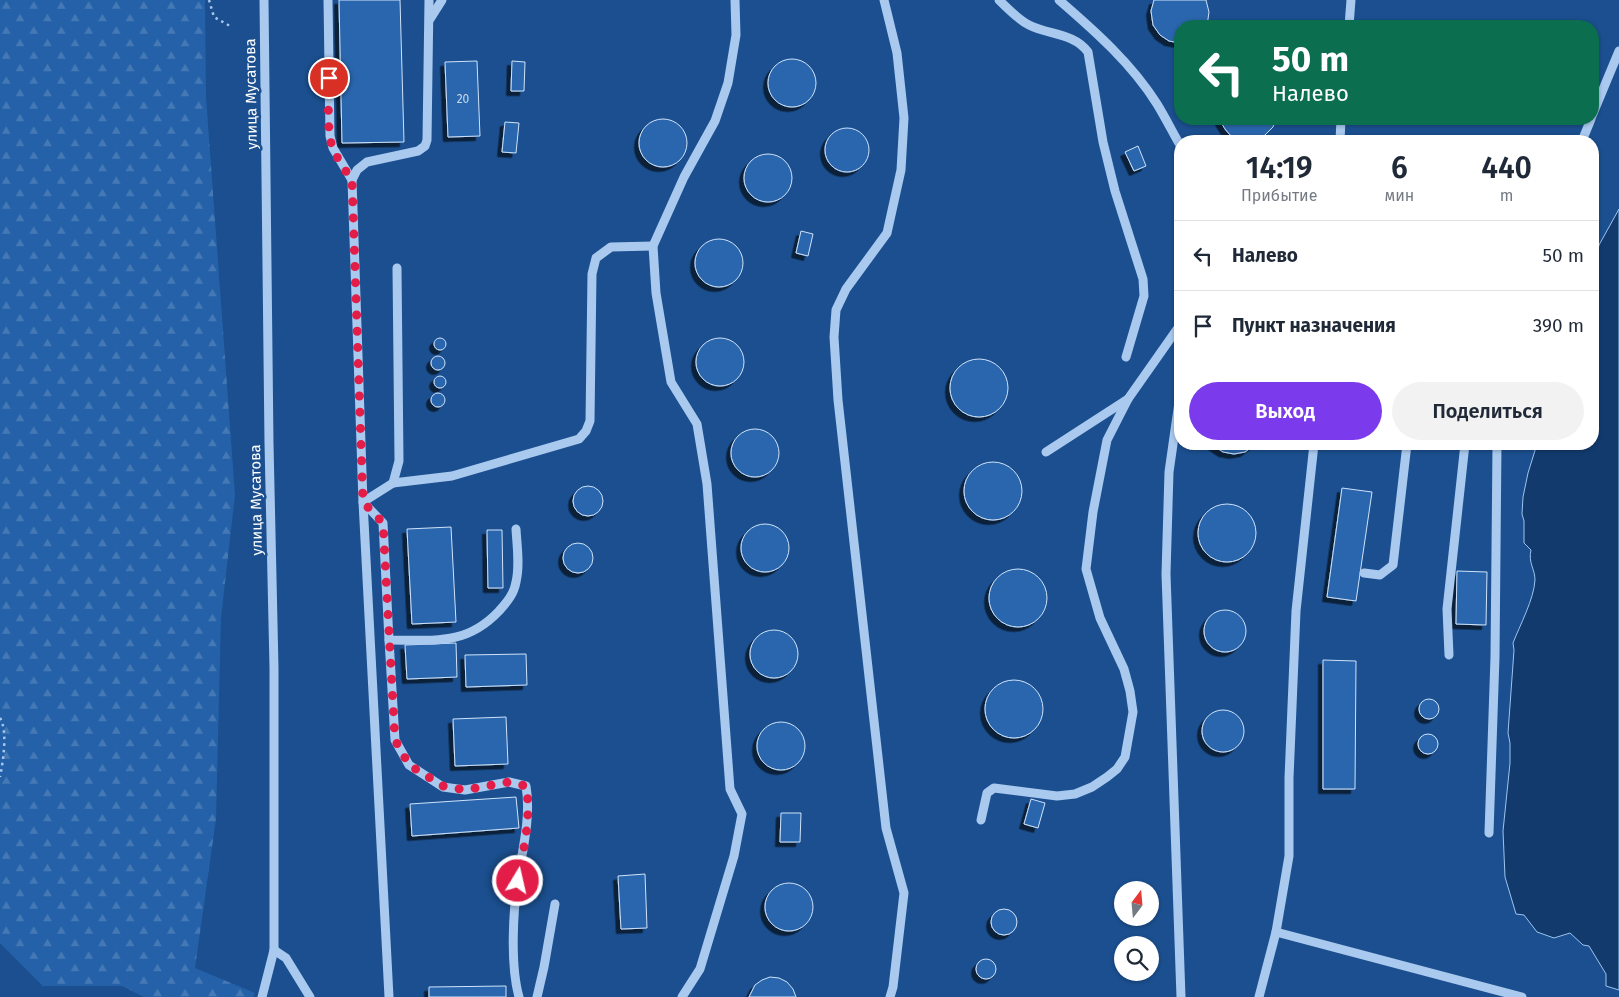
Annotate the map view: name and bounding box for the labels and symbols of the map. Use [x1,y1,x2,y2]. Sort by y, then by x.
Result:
street label: улица Мусатова [241,38,261,150]
pin [308,57,350,99]
house number: 20 [457,92,470,106]
street label: улица Мусатова [246,444,266,556]
position arrow [491,854,543,906]
north arrow [1114,881,1159,926]

